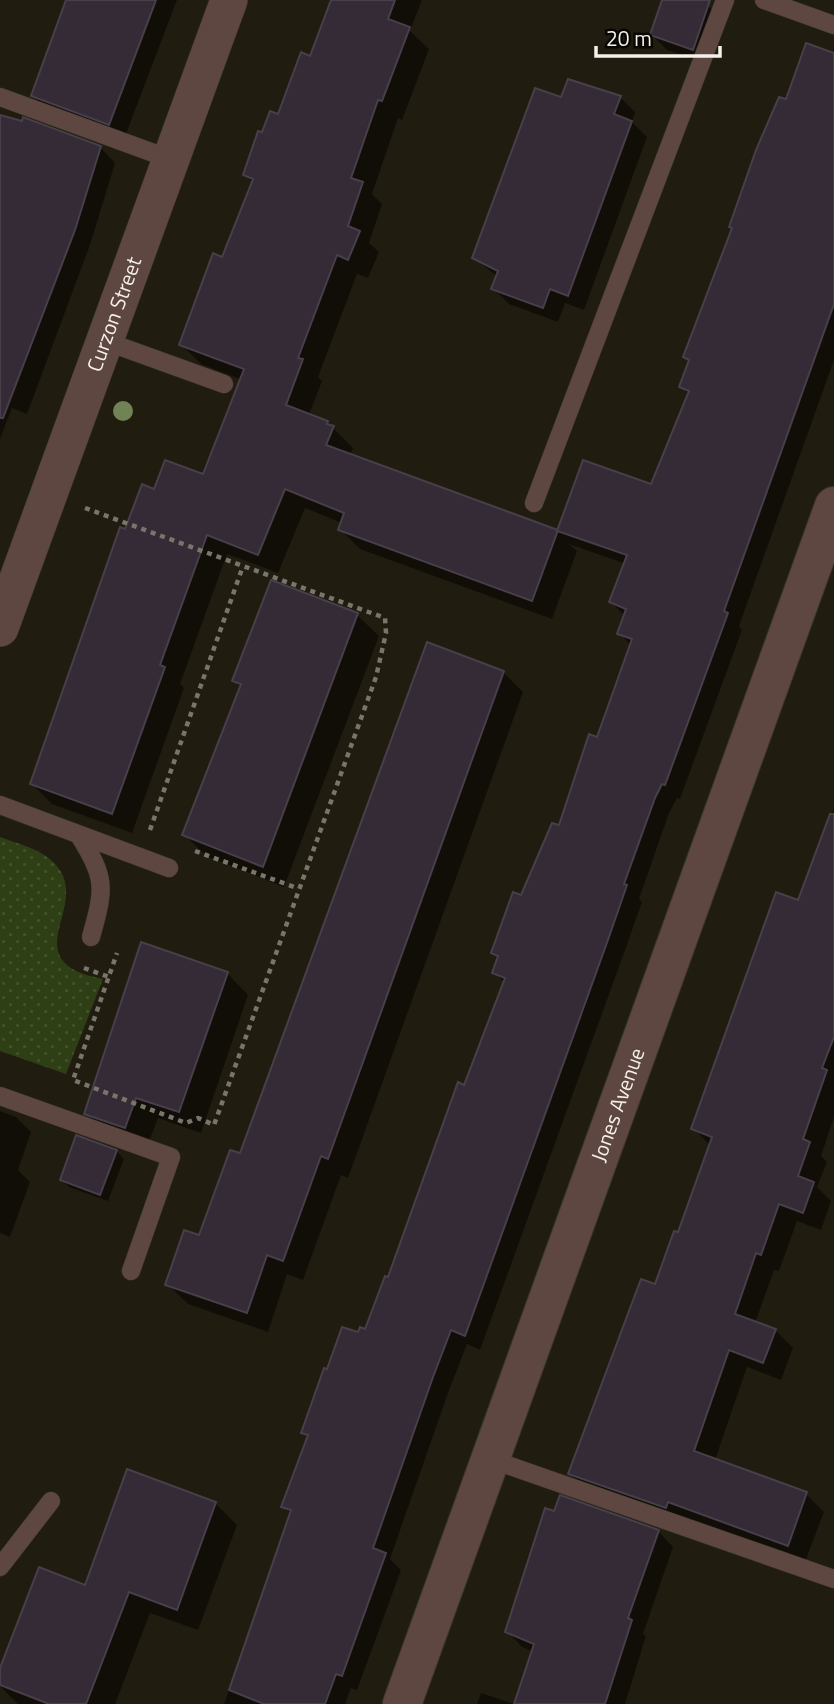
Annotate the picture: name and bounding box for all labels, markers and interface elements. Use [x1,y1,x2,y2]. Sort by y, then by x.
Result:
scale bar [596,14,720,58]
text: 20 m [606,22,652,54]
street label: Curzon Street [78,251,149,376]
street label: Jones Avenue [582,1043,652,1166]

